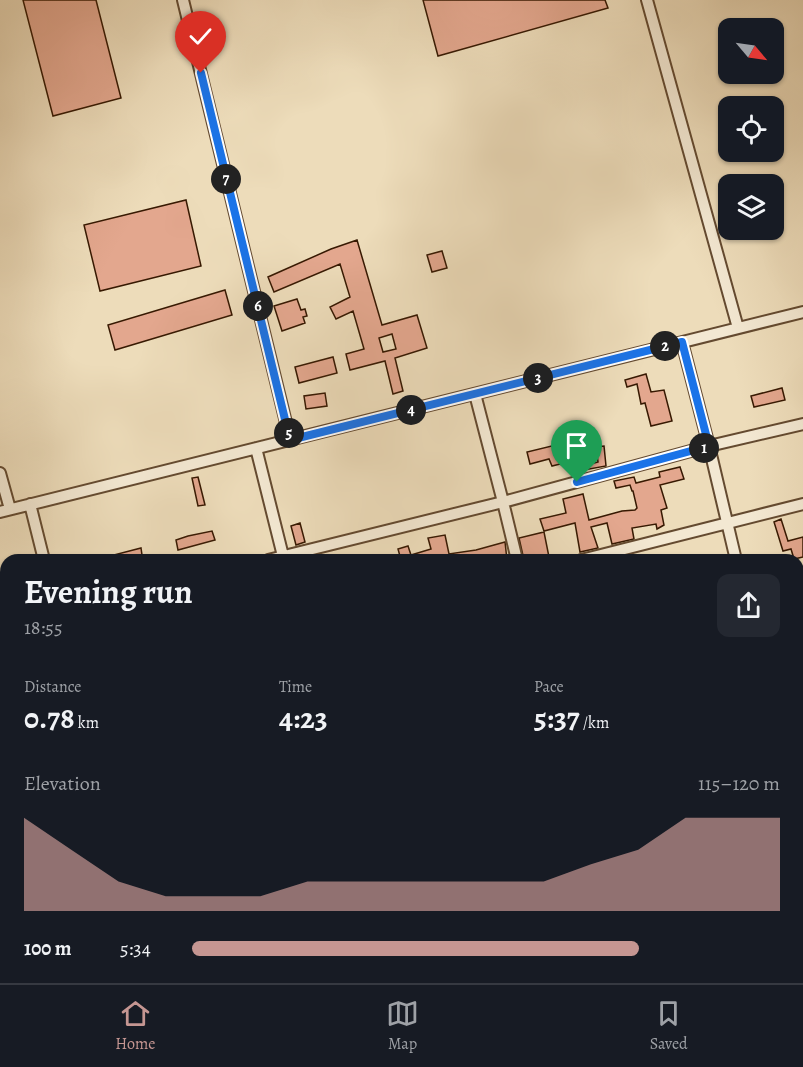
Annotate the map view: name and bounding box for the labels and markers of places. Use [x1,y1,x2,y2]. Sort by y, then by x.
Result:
pin [175,11,226,73]
pin: 7 [211,164,241,194]
pin: 6 [243,291,273,321]
pin: 2 [650,331,680,361]
pin: 3 [523,363,553,393]
pin: 4 [396,395,426,425]
pin: 5 [274,418,304,448]
pin [551,420,602,482]
pin: 1 [689,433,719,463]

